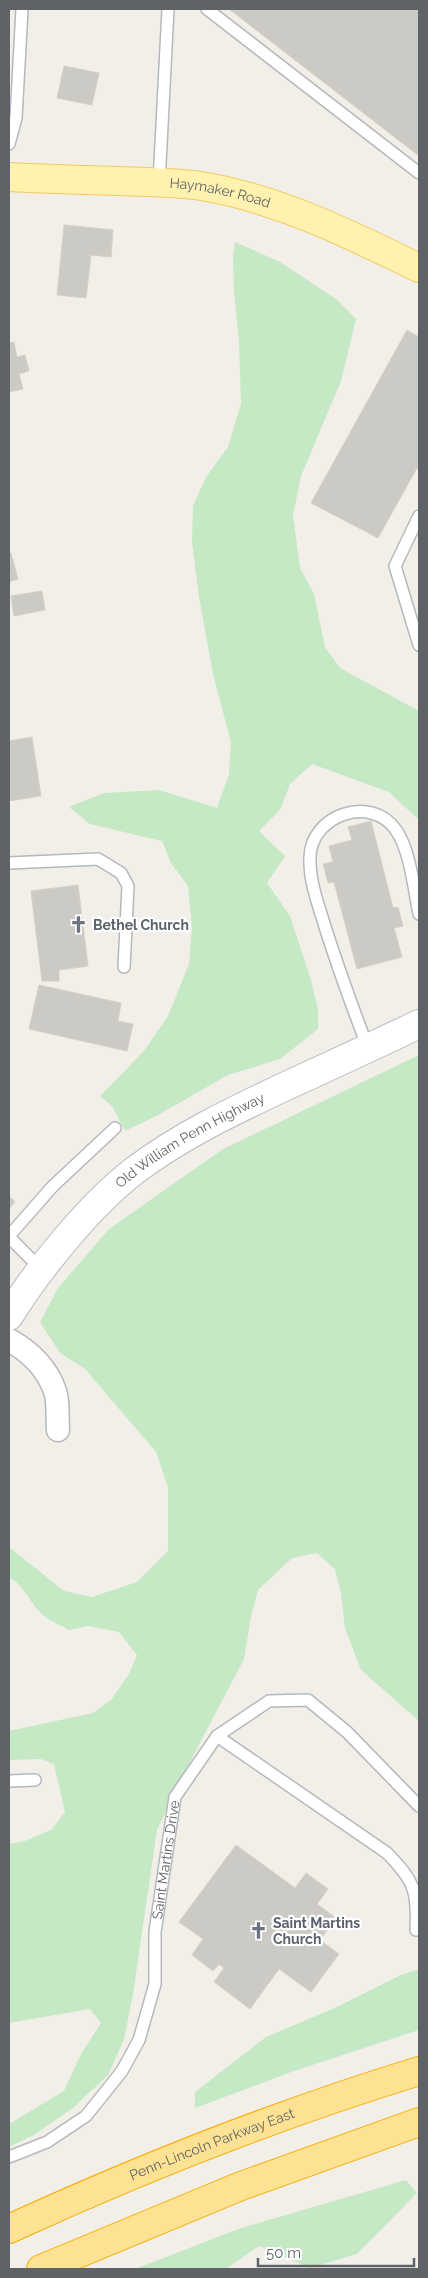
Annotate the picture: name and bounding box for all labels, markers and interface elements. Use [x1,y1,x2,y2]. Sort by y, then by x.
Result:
street label: Haymaker Road [169,175,272,211]
church icon: Bethel Church [69,915,89,935]
place label: Bethel Church [93,917,189,933]
street label: Old William Penn Highway [112,1089,267,1191]
street label: Saint Martins Drive [149,1799,182,1920]
place label: Saint Martins Church [273,1915,360,1947]
church icon: Saint Martins Church [249,1921,269,1941]
street label: Penn-Lincoln Parkway East [127,2105,297,2183]
scale bar [258,2236,414,2268]
text: 50 m [266,2244,301,2262]

